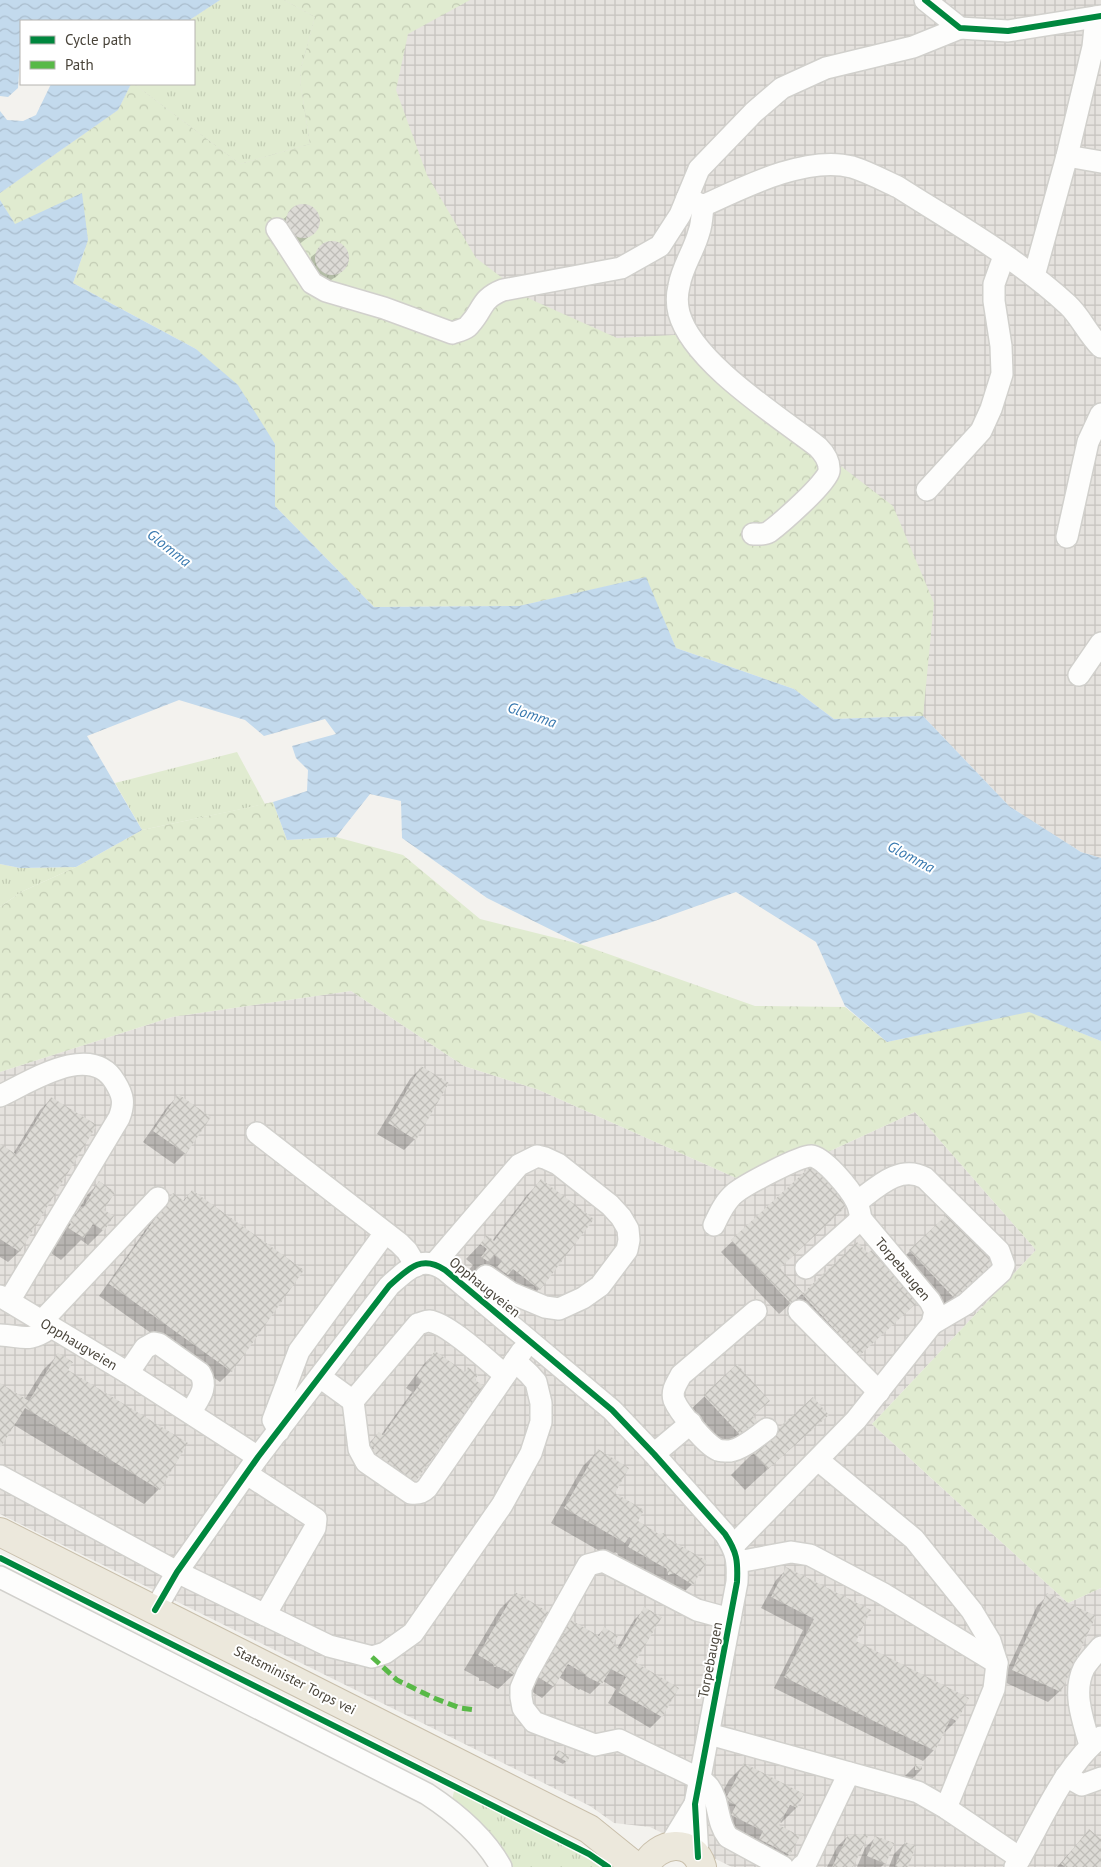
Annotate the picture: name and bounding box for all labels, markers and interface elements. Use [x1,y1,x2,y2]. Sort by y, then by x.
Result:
legend [20,20,195,85]
text: Cycle path [65,30,131,49]
text: Path [65,55,94,74]
water label: Glomma [144,525,196,571]
water label: Glomma [505,697,560,732]
water label: Glomma [884,836,939,877]
street label: Torpebaugen [871,1234,935,1304]
street label: Opphaugveien [446,1253,524,1321]
street label: Opphaugveien [37,1314,121,1374]
street label: Torpebaugen [694,1620,726,1700]
street label: Statsminister Torps vei [231,1641,359,1719]

